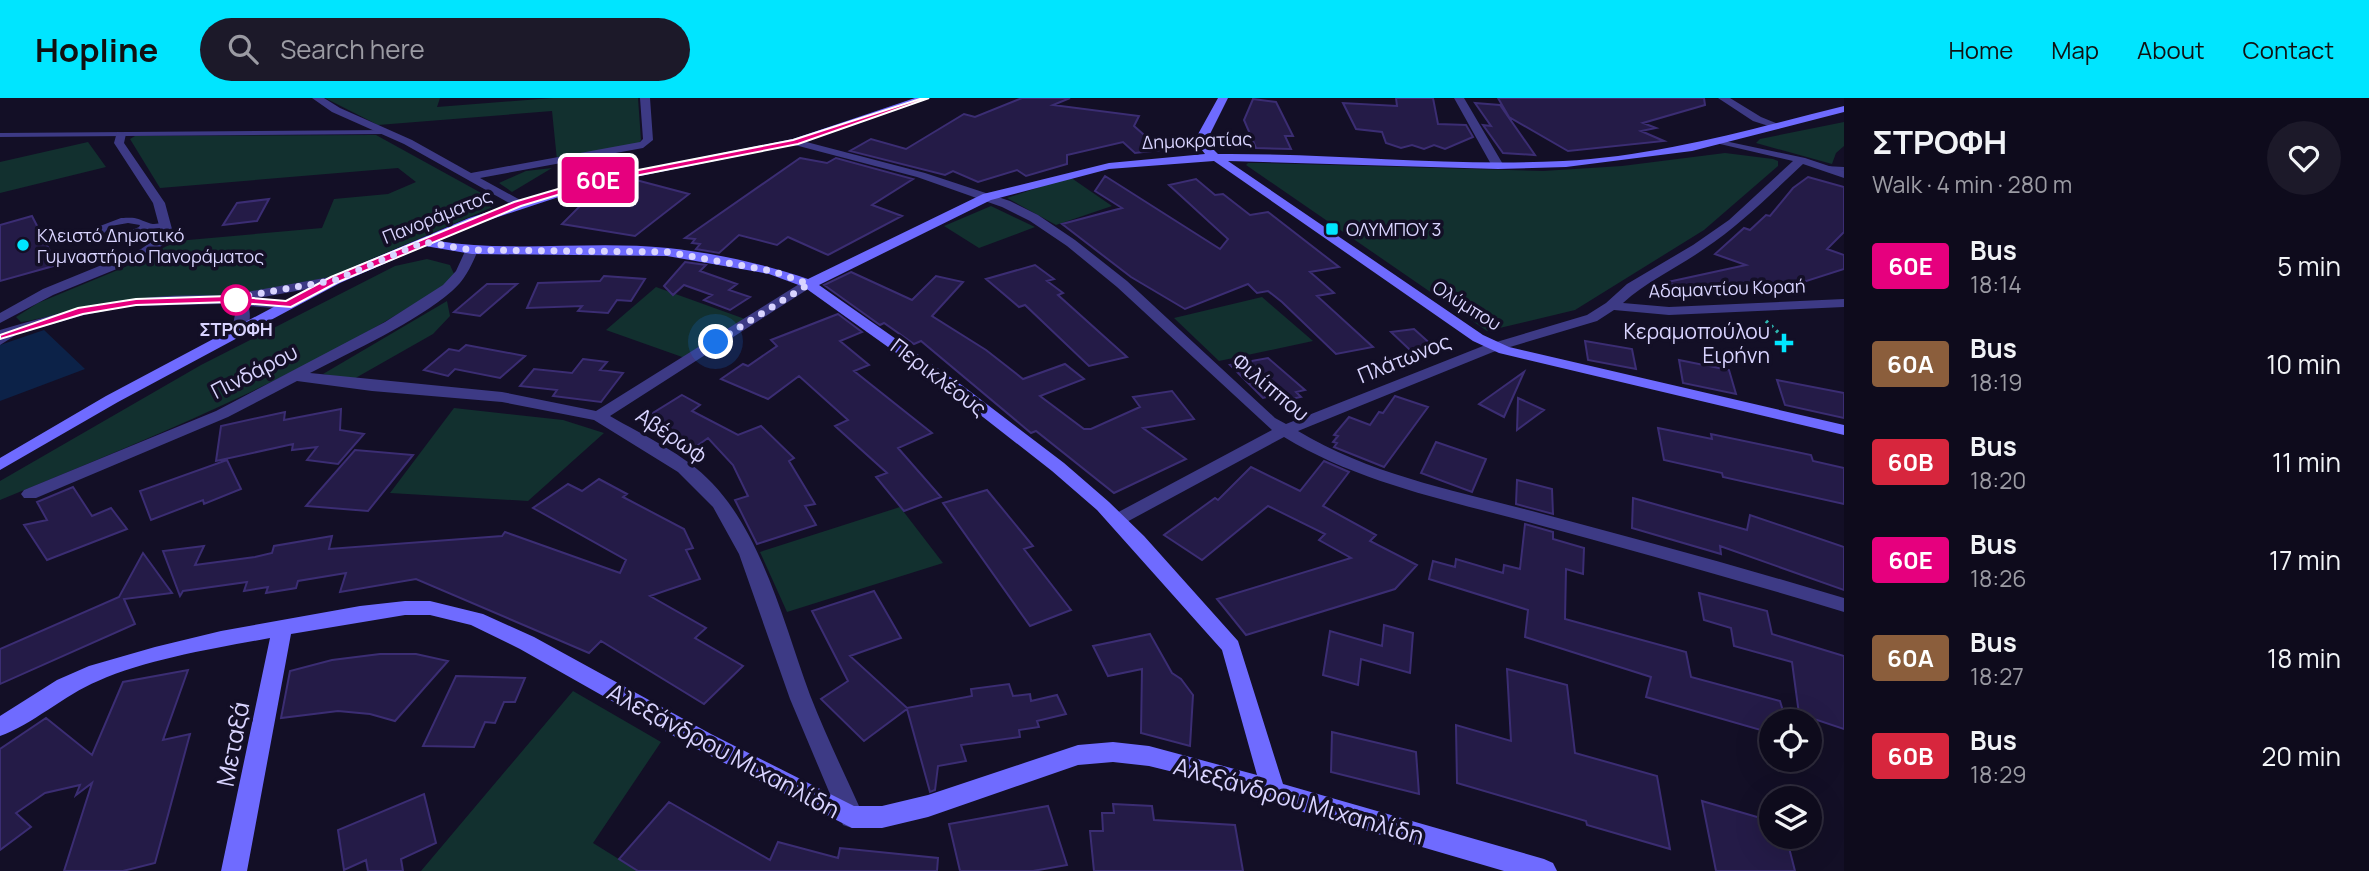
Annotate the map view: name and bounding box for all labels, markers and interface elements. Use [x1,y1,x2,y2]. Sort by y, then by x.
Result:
search box [200,18,690,81]
text: Hopline [35,27,158,72]
icon: search [224,30,262,68]
text: Search here [280,31,425,67]
text: Home [1948,33,2013,66]
text: Map [2051,33,2099,66]
text: About [2137,33,2205,66]
text: Contact [2243,33,2334,66]
text: ΣΤΡΟΦΗ [1872,119,2007,164]
button: heart [2267,121,2341,195]
street label: Δημοκρατίας [1141,126,1253,154]
line badge: 60Ε [558,157,638,203]
text: 60Ε [576,163,620,196]
text: Walk · 4 min · 280 m [1872,168,2072,200]
street label: Πανοράματος [379,183,495,249]
place label: ΟΛΥΜΠΟΥ 3 [1346,217,1441,241]
marker: ΟΛΥΜΠΟΥ 3 [1324,221,1340,237]
place label: Κλειστό Δημοτικό Γυμναστήριο Πανοράματος [37,223,264,268]
text: Bus [1970,232,2017,268]
marker: Κλειστό Δημοτικό Γυμναστήριο Πανοράματος [15,237,31,253]
text: 5 min [2277,248,2341,284]
text: 60Ε [1888,249,1933,282]
text: 18:14 [1970,268,2022,300]
street label: Αδαμαντίου Κοραή [1648,273,1806,303]
street label: Ολύμπου [1428,275,1506,335]
marker: ΣΤΡΟΦΗ [221,285,251,315]
place label: ΣΤΡΟΦΗ [199,317,273,341]
place label: Κεραμοπούλου Ειρήνη [1623,317,1770,369]
your location [698,324,733,359]
street label: Πλάτωνος [1353,327,1455,389]
text: Bus [1970,330,2017,366]
street label: Περικλέους [885,332,993,422]
marker: Κεραμοπούλου Ειρήνη [1776,335,1792,351]
street label: Πινδάρου [206,337,302,405]
text: 10 min [2266,346,2341,382]
street label: Φιλίππου [1227,347,1315,427]
text: 60Α [1887,347,1934,380]
text: 18:19 [1970,366,2022,398]
street label: Αβέρωφ [631,401,713,469]
text: Bus [1970,428,2017,464]
text: 11 min [2272,444,2341,480]
text: 60Β [1888,445,1933,478]
text: 18:20 [1970,464,2026,496]
text: Bus [1970,526,2017,562]
text: 17 min [2269,542,2341,578]
text: 60Ε [1888,543,1933,576]
text: 18:26 [1970,562,2027,594]
text: Bus [1970,624,2017,660]
text: 18 min [2267,640,2341,676]
text: 60Α [1887,641,1934,674]
text: 18:27 [1970,660,2024,692]
street label: Aλεξάνδρου Mιχαηλίδη [602,675,846,825]
street label: Μεταξά [208,699,256,789]
map controls [1759,709,1822,849]
button: locate [1759,709,1822,772]
text: Bus [1970,722,2017,758]
text: 20 min [2262,738,2341,774]
text: 60Β [1888,739,1933,772]
street label: Aλεξάνδρου Mιχαηλίδη [1170,748,1428,852]
text: 18:29 [1970,758,2027,790]
button: layers [1759,786,1822,849]

